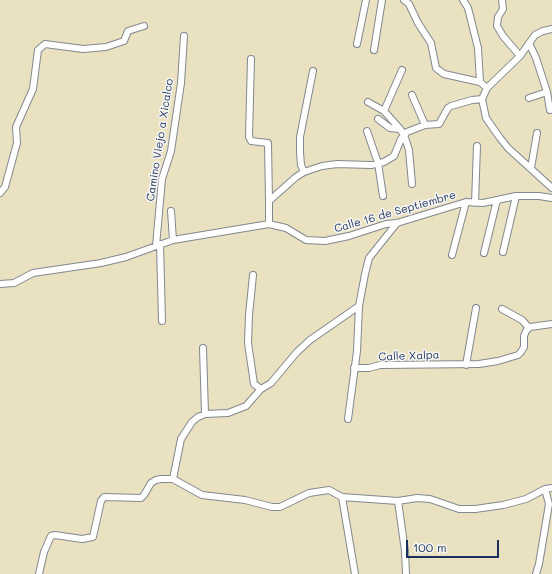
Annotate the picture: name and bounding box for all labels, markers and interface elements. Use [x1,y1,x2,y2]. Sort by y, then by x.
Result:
street label: Camino Viejo a Xicalco [144,78,176,202]
street label: Calle 16 de Septiembre [333,188,457,236]
street label: Calle Xalpa [378,348,440,364]
scale bar [408,532,501,558]
text: 100 m [413,539,447,555]

